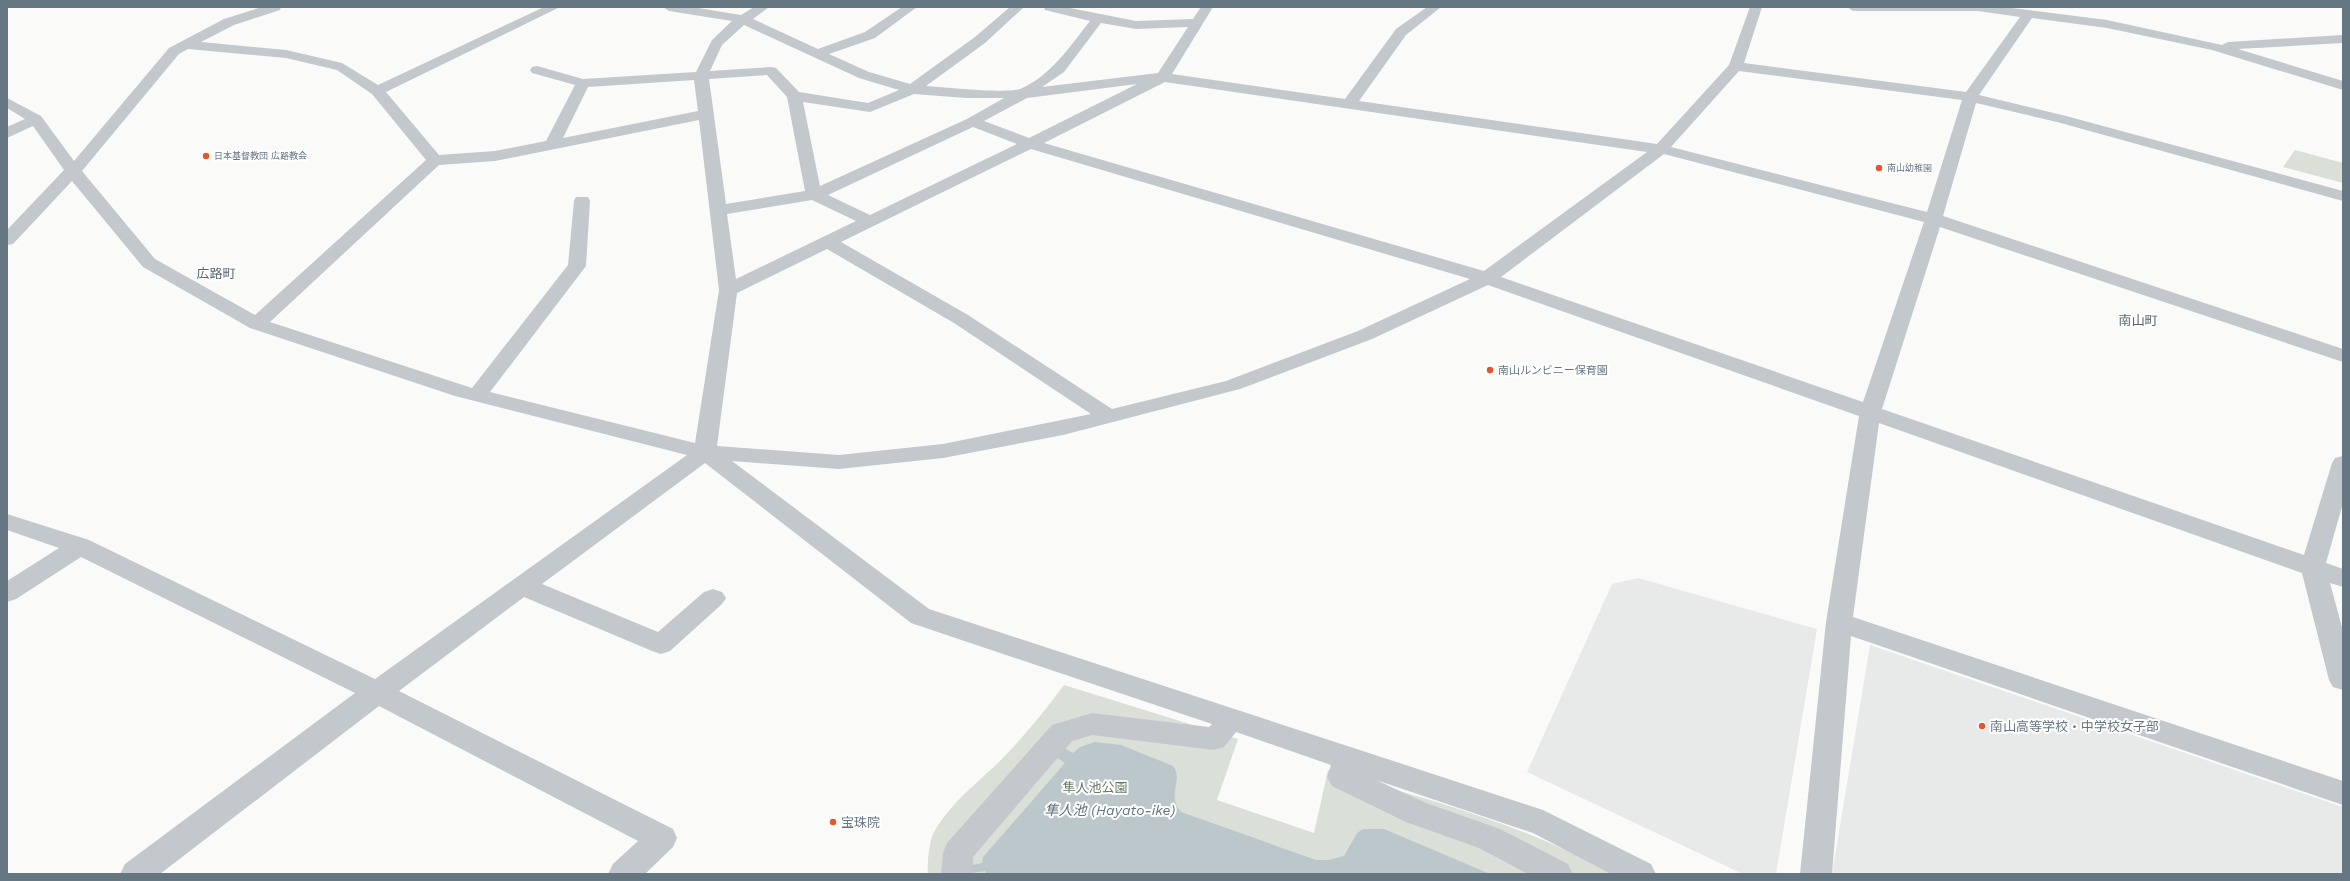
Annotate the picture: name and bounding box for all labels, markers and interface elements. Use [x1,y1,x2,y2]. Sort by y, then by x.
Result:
marker: 日本基督教団 広路教会 [201,151,211,161]
place label: 日本基督教団 広路教会 [214,151,307,161]
marker: 南山幼稚園 [1874,163,1884,173]
place label: 南山幼稚園 [1887,163,1932,173]
district label: 広路町 [196,266,236,281]
district label: 南山町 [2118,313,2158,328]
place label: 南山ルンビニー保育園 [1498,364,1608,377]
marker: 南山ルンビニー保育園 [1485,365,1495,375]
place label: 南山高等学校・中学校女子部 [1990,719,2159,734]
marker: 南山高等学校・中学校女子部 [1977,721,1987,731]
park label: 隼人池公園 [1062,780,1128,795]
water label: 隼人池 (Hayato-ike) [1045,802,1176,818]
place label: 宝珠院 [841,815,880,830]
marker: 宝珠院 [828,817,838,827]

